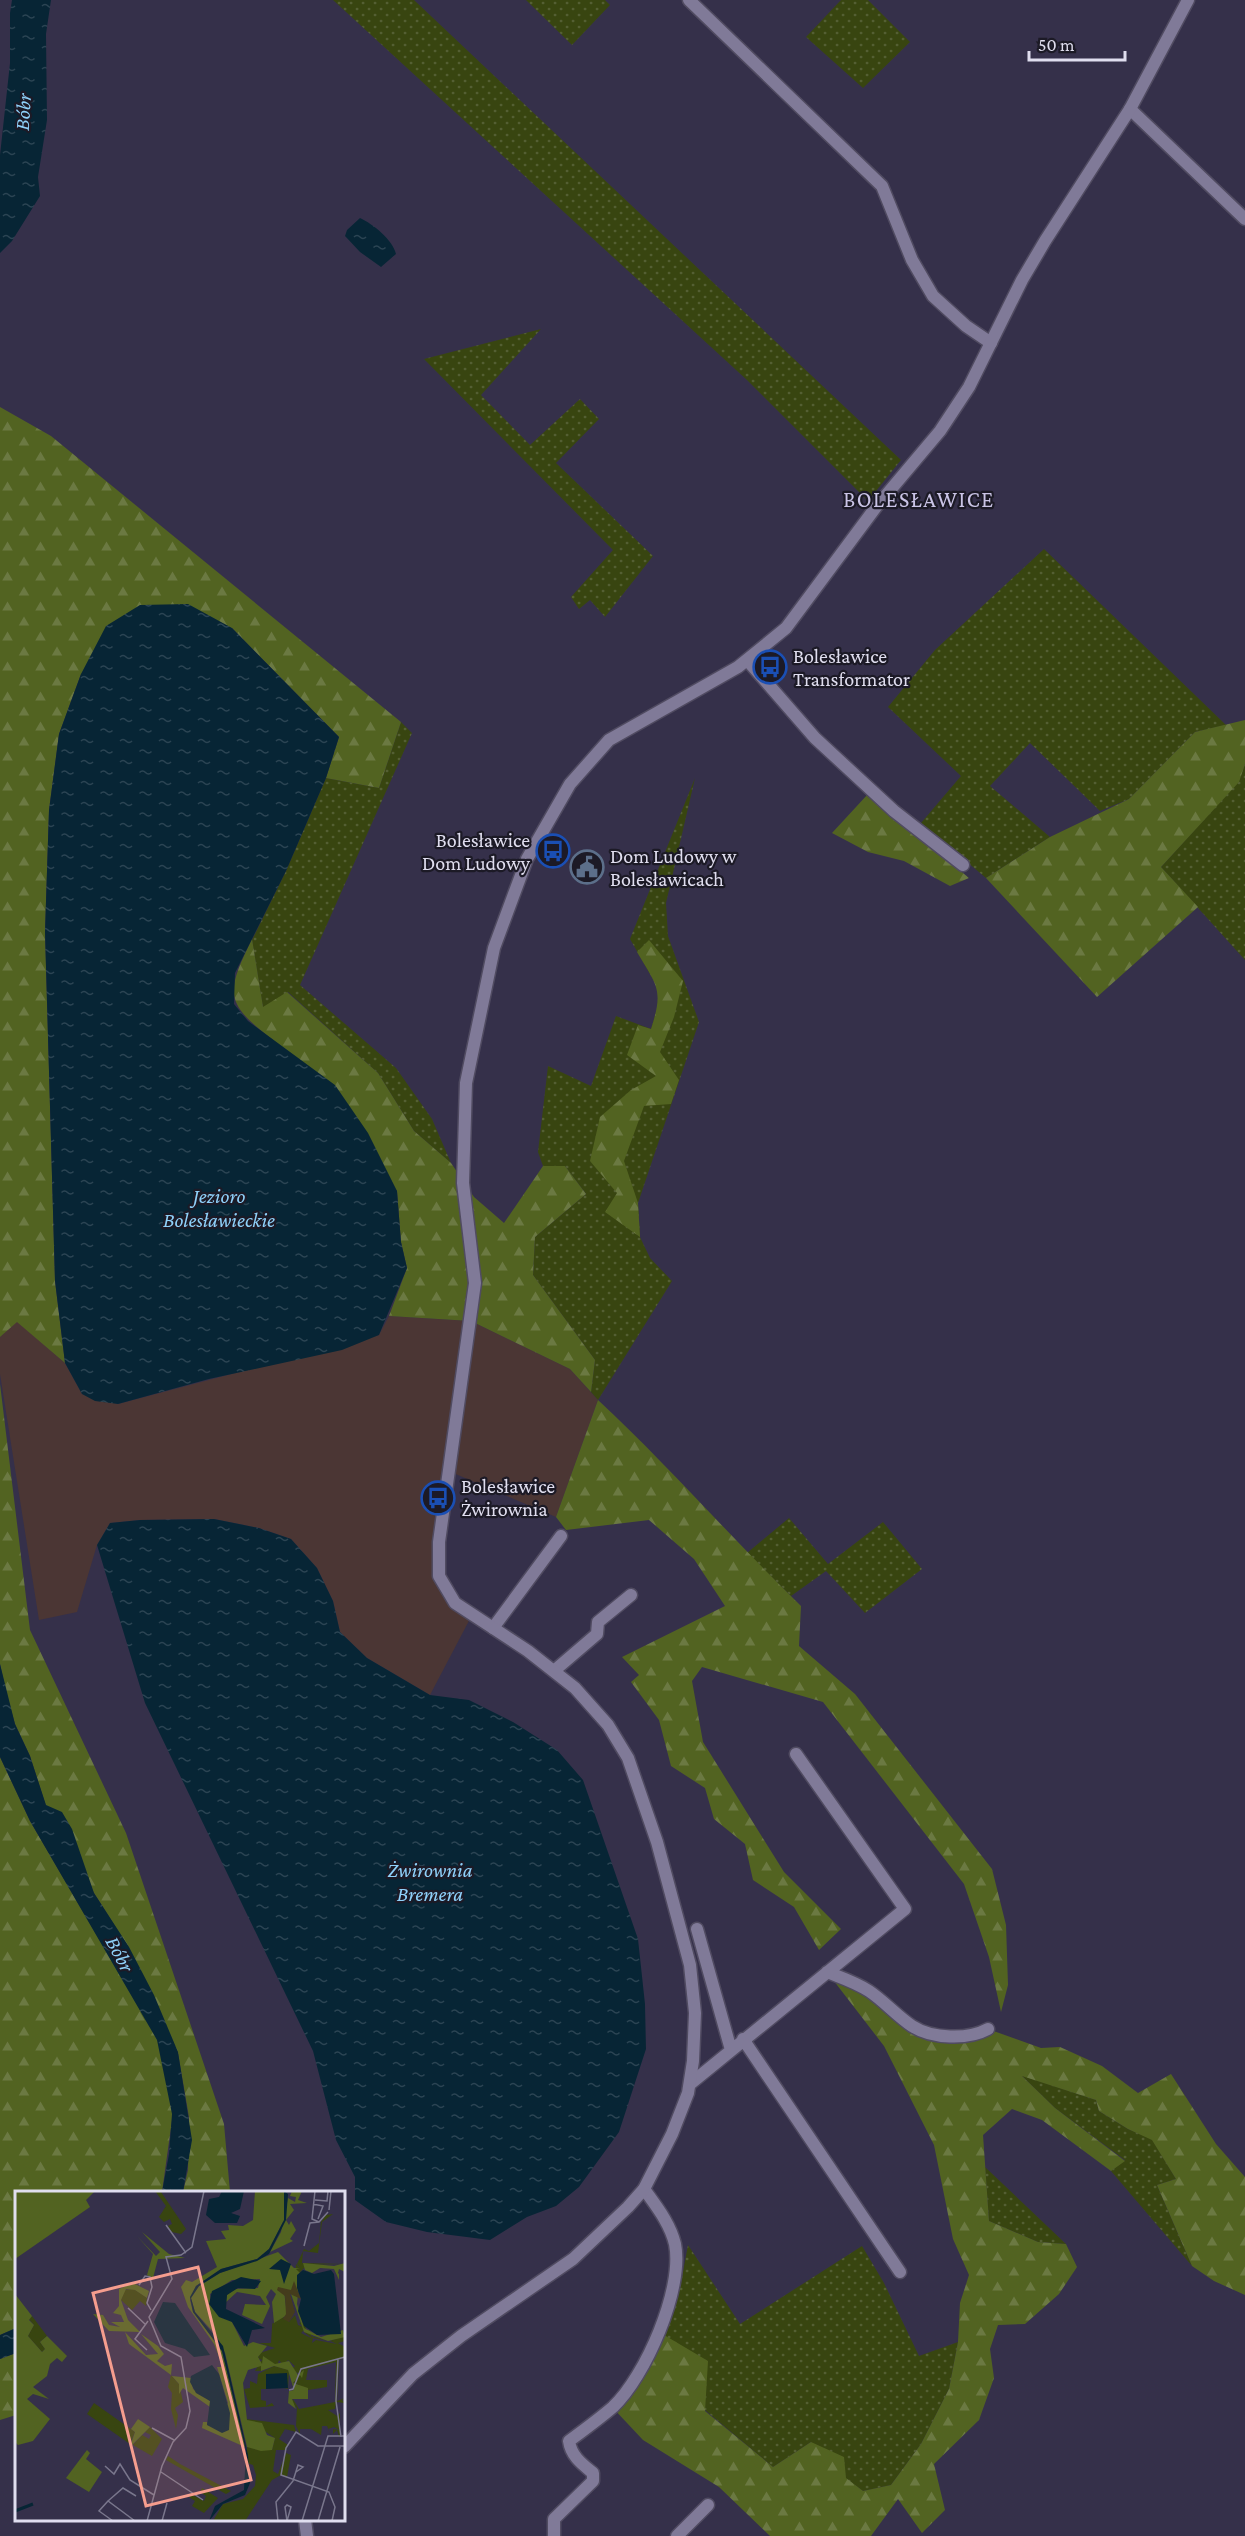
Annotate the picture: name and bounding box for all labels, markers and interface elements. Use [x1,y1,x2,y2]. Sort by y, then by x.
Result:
scale bar [1029,24,1125,62]
text: 50 m [1038,35,1075,55]
water label: Bóbr [10,92,36,131]
district label: BOLESŁAWICE [843,487,995,512]
place label: Bolesławice Transformator [793,645,910,690]
bus stop icon: Bolesławice Transformator [752,649,788,685]
place label: Bolesławice Dom Ludowy [422,829,531,875]
bus stop icon: Bolesławice Dom Ludowy [535,833,571,869]
place label: Dom Ludowy w Bolesławicach [610,845,737,890]
public building icon: Dom Ludowy w Bolesławicach [569,849,605,885]
water label: Jezioro Bolesławieckie [163,1184,275,1232]
place label: Bolesławice Żwirownia [461,1475,555,1520]
bus stop icon: Bolesławice Żwirownia [420,1480,456,1516]
water label: Żwirownia Bremera [387,1858,473,1906]
water label: Bóbr [101,1932,140,1977]
inset map [15,2191,345,2521]

